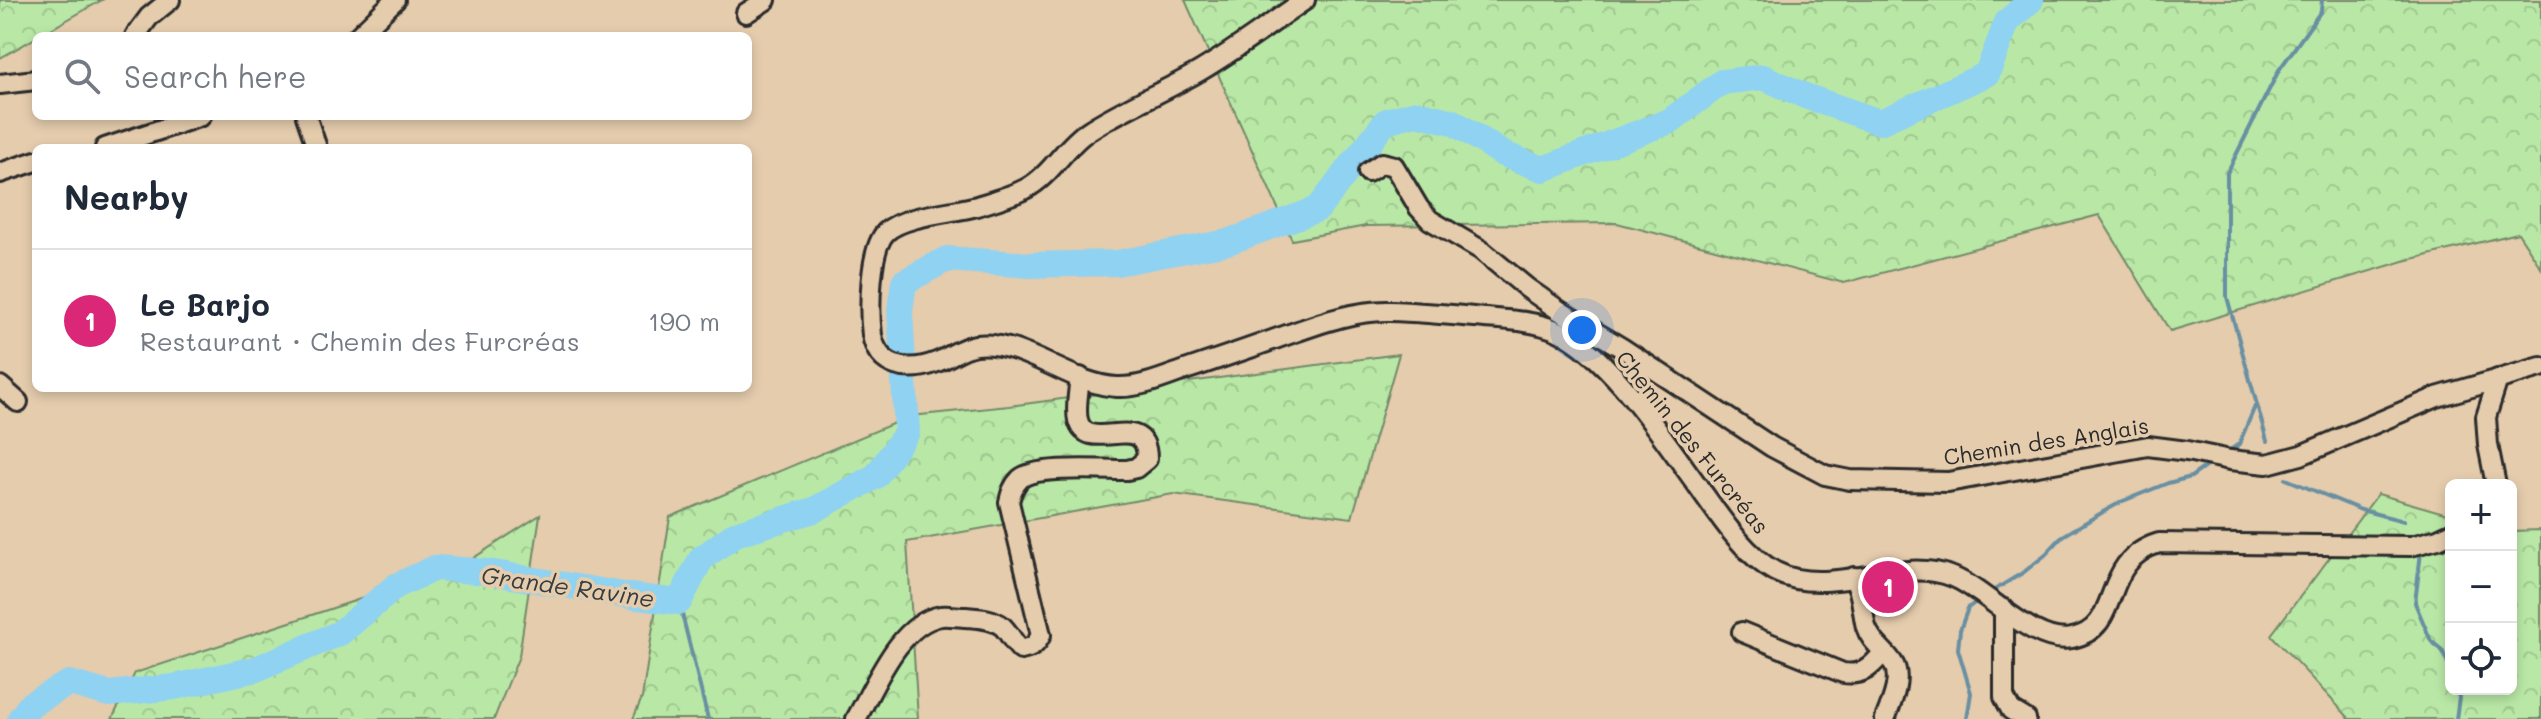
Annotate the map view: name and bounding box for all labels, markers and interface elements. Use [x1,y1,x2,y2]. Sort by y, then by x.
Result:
search box [32,32,752,120]
icon: search [60,54,104,98]
text: Search here [124,56,307,96]
text: Nearby [64,174,189,219]
text: Le Barjo [140,284,270,324]
text: 1 [84,304,96,338]
text: 190 m [648,304,720,338]
your location [1562,310,1602,350]
text: Restaurant · Chemin des Furcréas [140,324,580,358]
street label: Chemin des Furcréas [1610,344,1776,540]
street label: Chemin des Anglais [1941,410,2151,472]
map controls [2445,479,2517,695]
button: + [2445,479,2517,551]
button: − [2445,551,2517,623]
pin: 1 [1862,557,1914,617]
water label: Grande Ravine [480,559,656,613]
button: locate [2445,623,2517,695]

